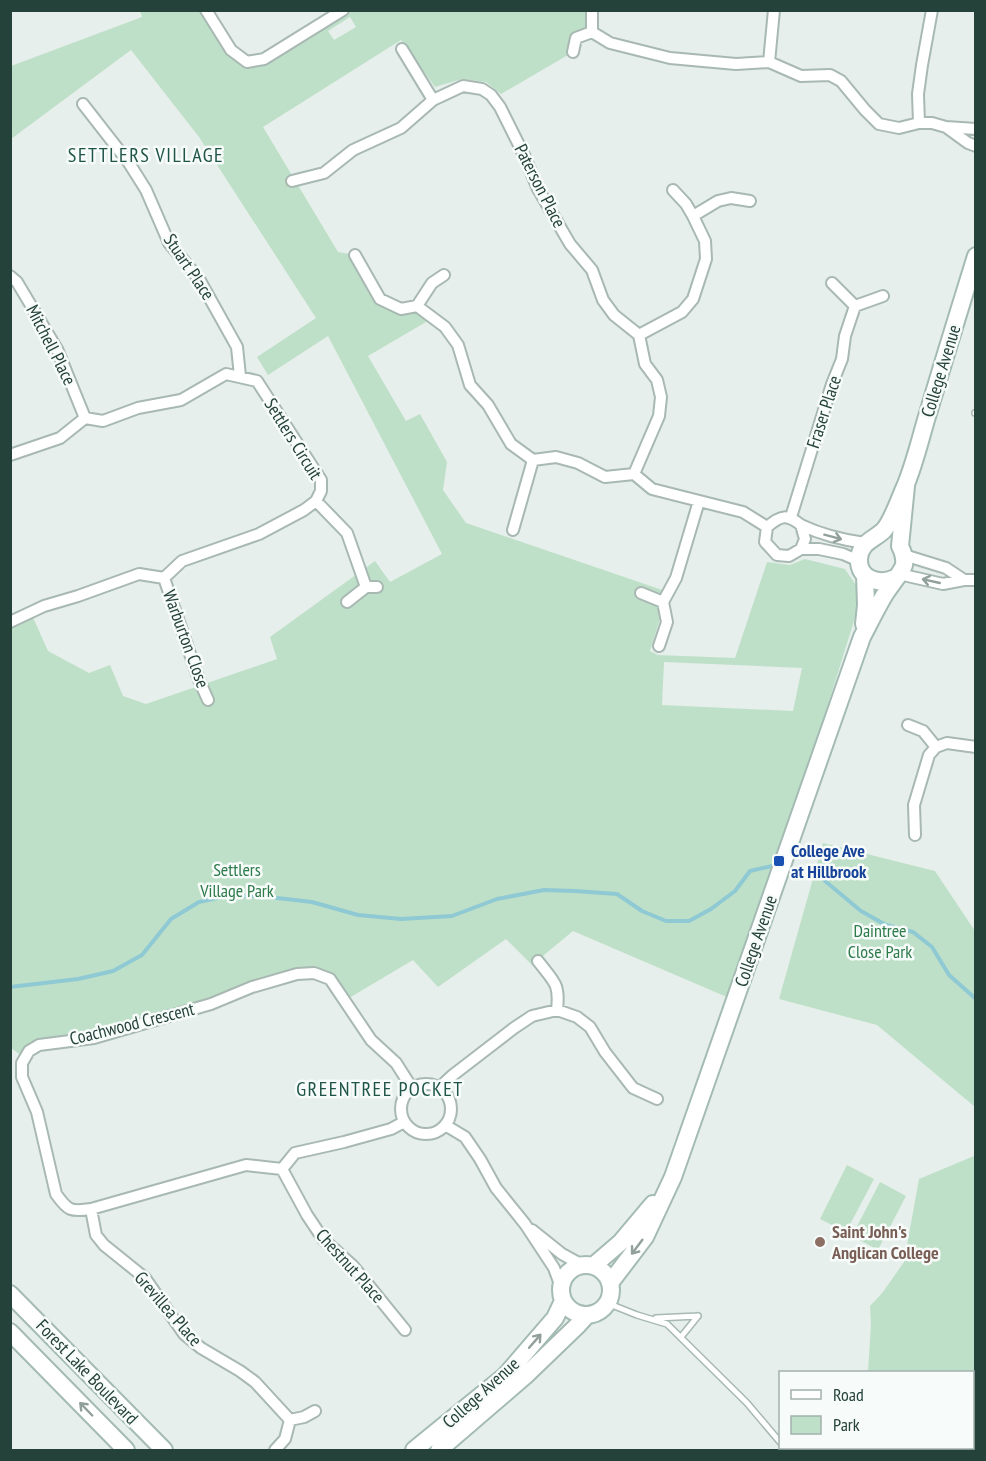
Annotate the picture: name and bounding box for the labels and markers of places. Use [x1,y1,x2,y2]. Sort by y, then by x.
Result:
place label: College Ave at Hillbrook [791,839,867,883]
marker: College Ave at Hillbrook [772,854,786,868]
place label: Saint John's Anglican College [831,1220,939,1264]
marker: Saint John's Anglican College [813,1235,827,1249]

